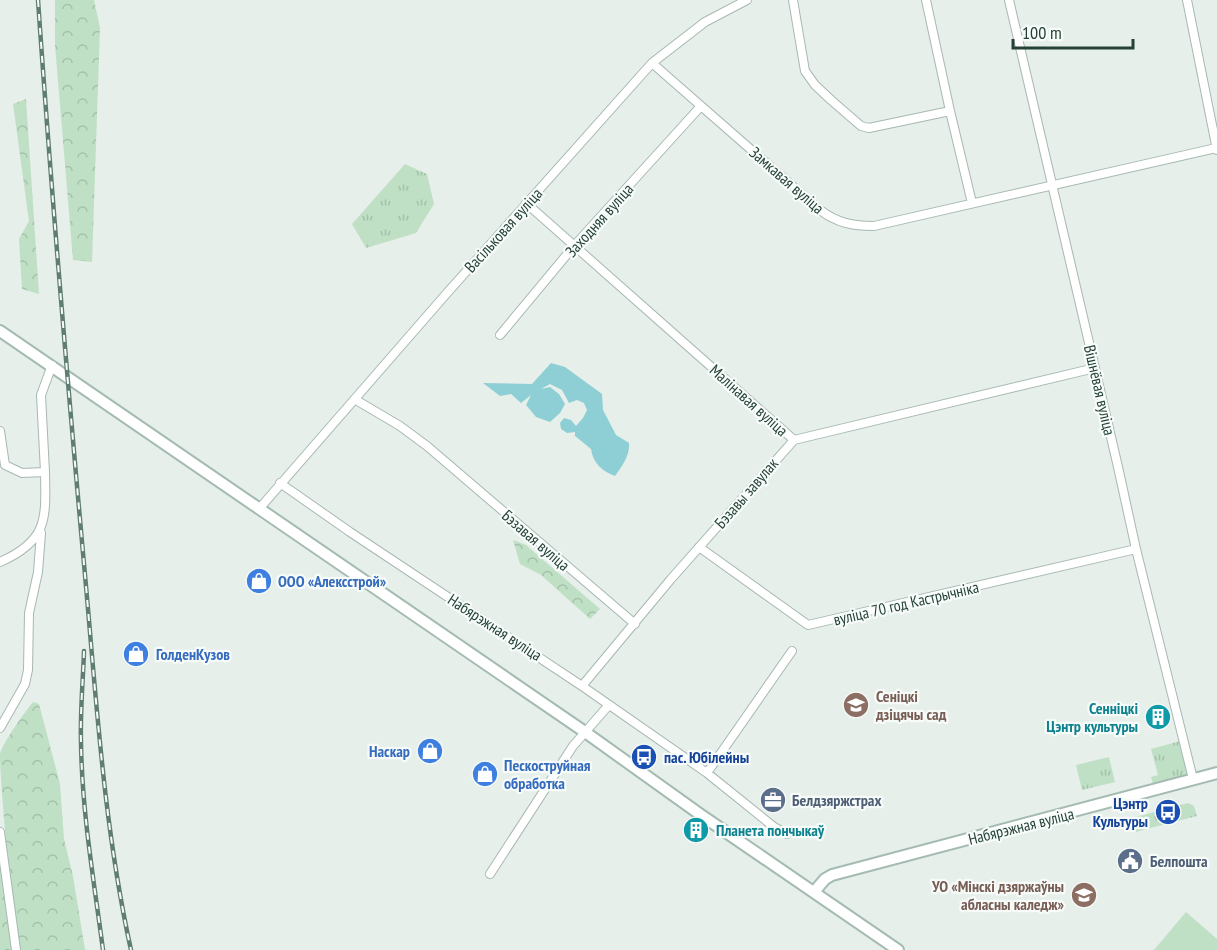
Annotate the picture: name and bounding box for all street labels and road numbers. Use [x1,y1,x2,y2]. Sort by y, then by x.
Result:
street label: Замкавая вуліца [746,142,828,218]
street label: Заходняя вуліца [561,179,637,261]
street label: Васільковая вуліца [460,184,546,276]
street label: Вішнёвая вуліца [1080,343,1120,437]
street label: Малінавая вуліца [706,360,792,440]
street label: Бэзавы завулак [710,453,783,532]
street label: Бэзавая вуліца [498,505,574,575]
street label: вуліца 70 год Кастрычніка [831,577,981,629]
street label: Набярэжная вуліца [444,589,546,665]
street label: Набярэжная вуліца [966,803,1076,849]

